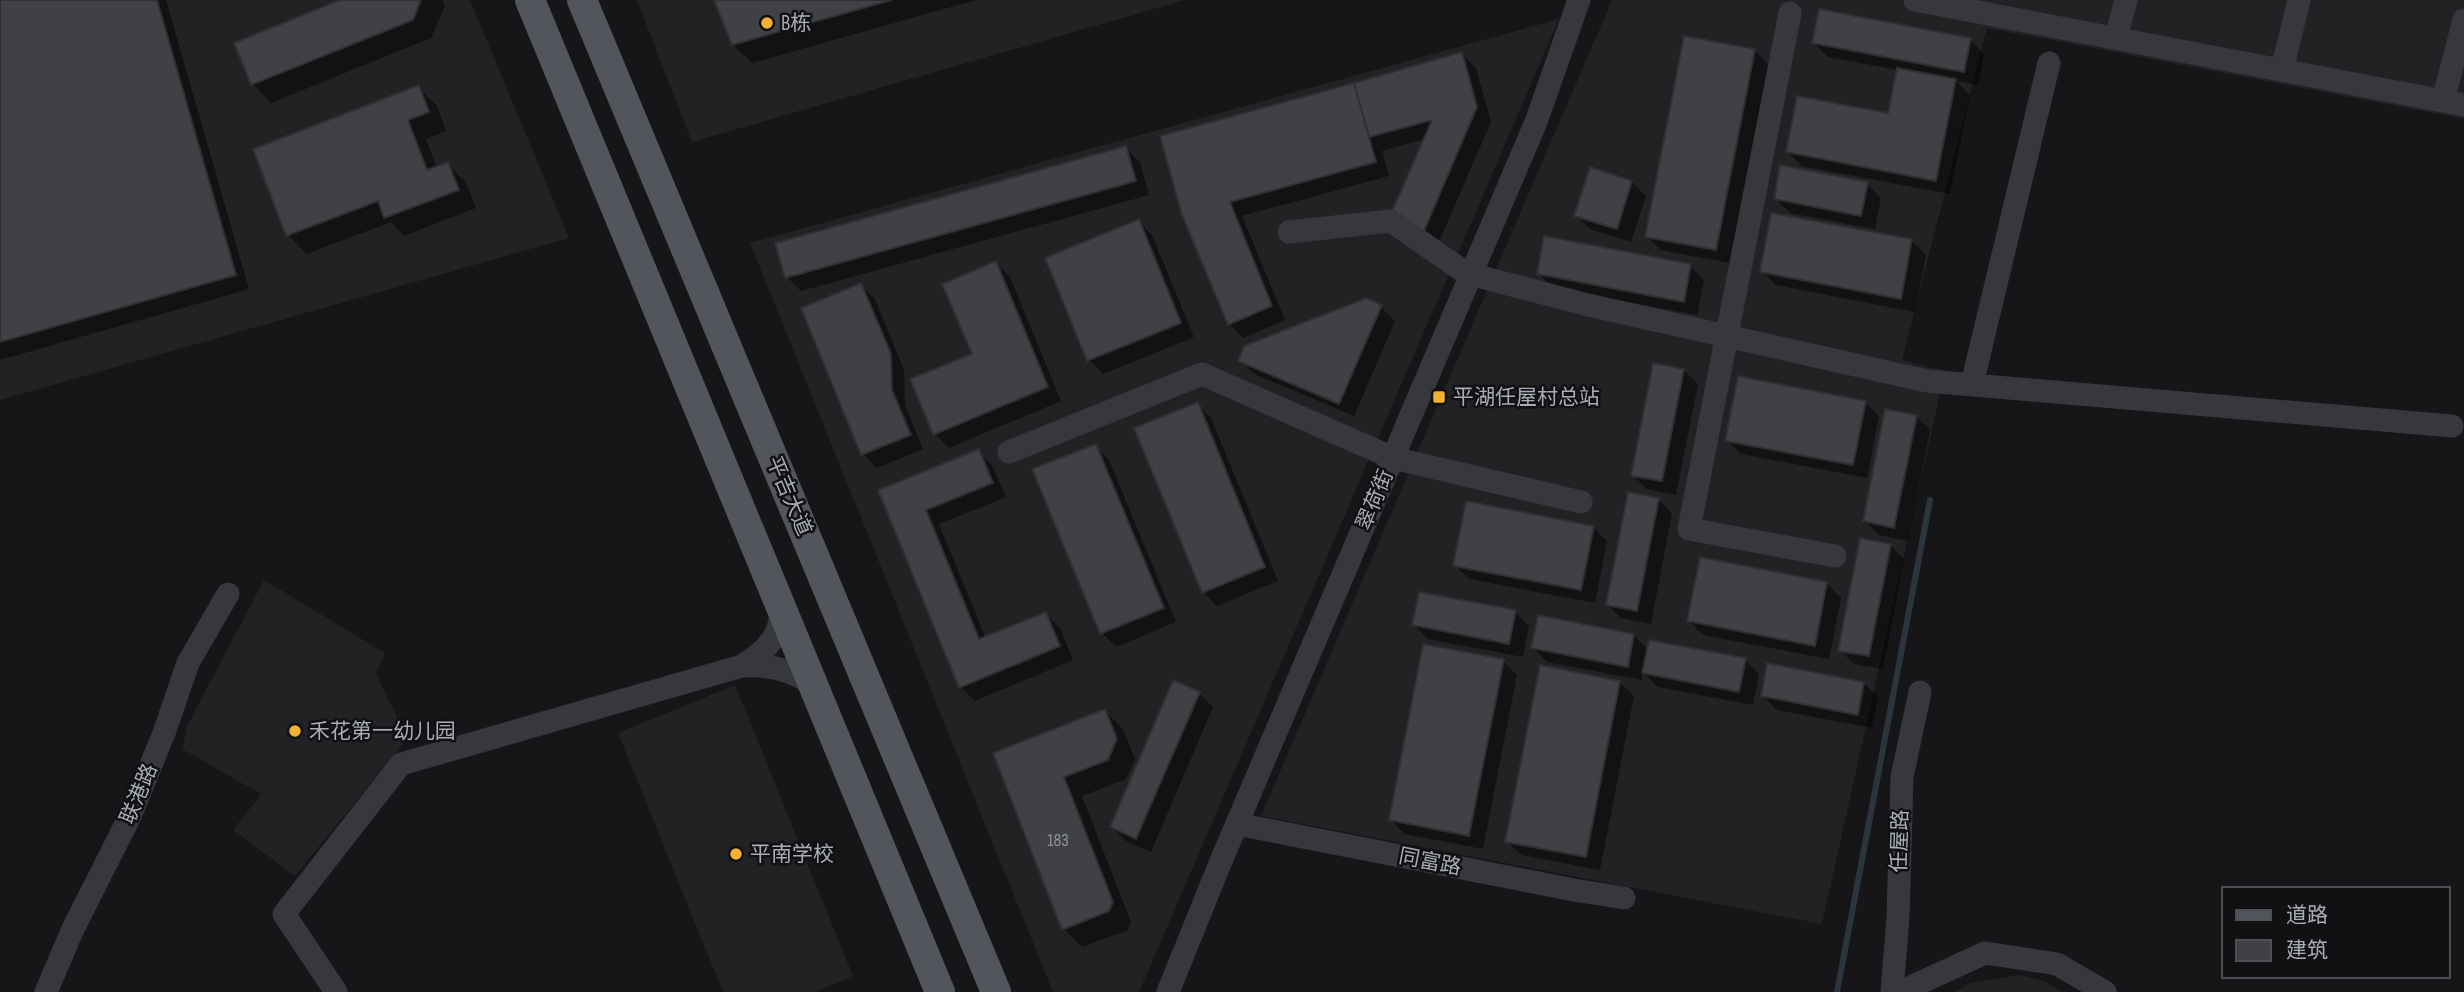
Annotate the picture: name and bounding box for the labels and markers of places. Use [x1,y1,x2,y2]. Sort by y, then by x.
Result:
place label: B栋 [781,11,811,36]
marker: B栋 [759,15,775,31]
place label: 平湖任屋村总站 [1453,385,1600,410]
marker: 平湖任屋村总站 [1431,389,1447,405]
place label: 禾花第一幼儿园 [309,719,456,744]
marker: 禾花第一幼儿园 [287,723,303,739]
place label: 平南学校 [750,842,834,867]
marker: 平南学校 [728,846,744,862]

